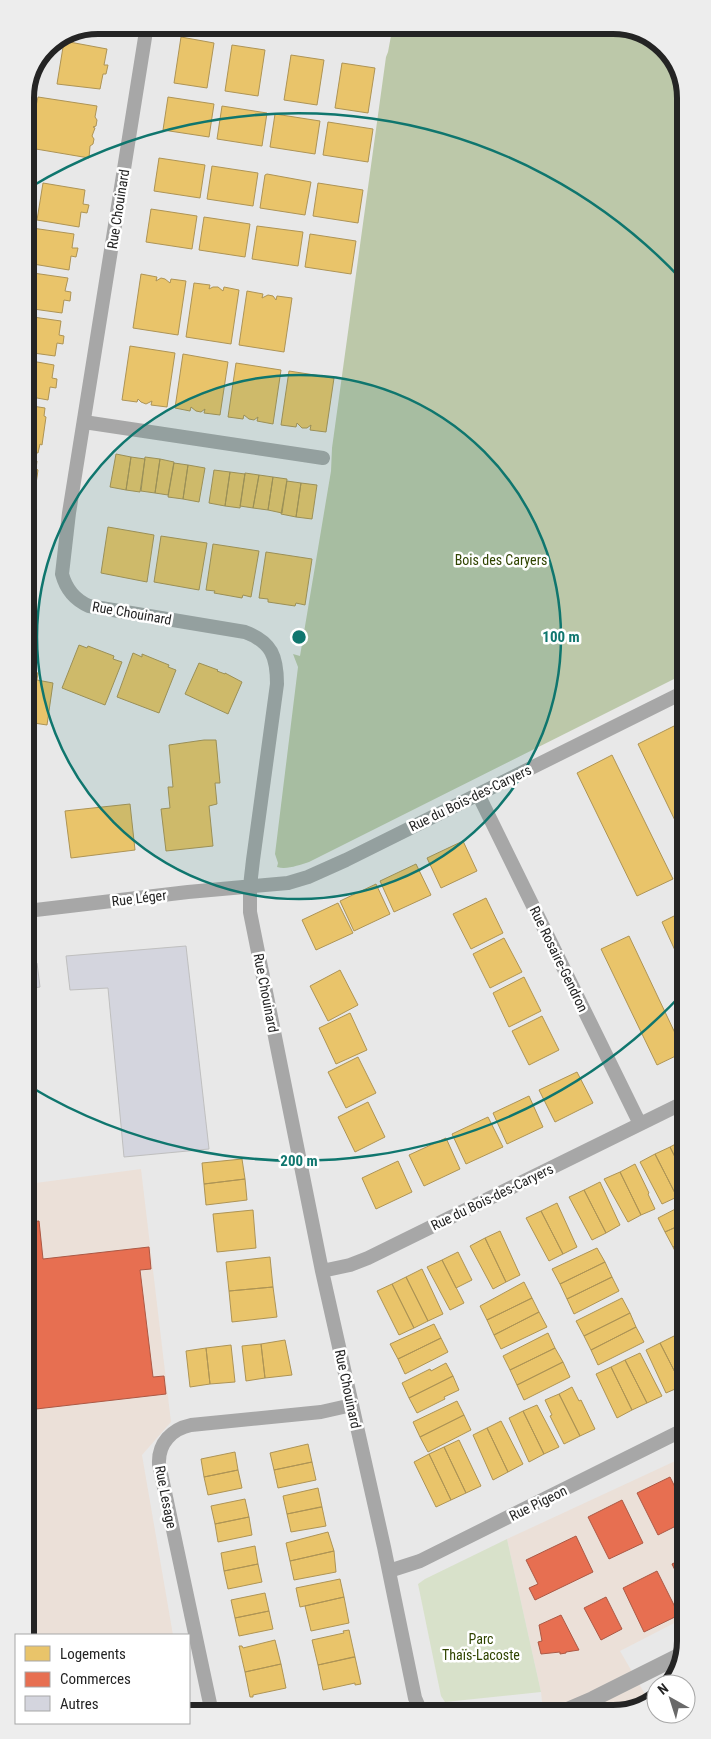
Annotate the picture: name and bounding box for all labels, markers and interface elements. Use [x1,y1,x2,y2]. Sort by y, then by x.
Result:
street label: Rue Chouinard [104,168,132,250]
park label: Bois des Caryers [455,552,547,568]
street label: Rue Chouinard [91,598,173,628]
centre of rings [290,628,308,646]
text: 100 m [542,628,580,646]
street label: Rue du Bois-des-Caryers [406,761,534,835]
street label: Rue Léger [111,887,167,909]
street label: Rue Rosaire-Gendron [527,904,591,1014]
street label: Rue Chouinard [250,952,282,1034]
text: 200 m [280,1152,318,1170]
street label: Rue du Bois-des-Caryers [428,1160,556,1234]
street label: Rue Chouinard [332,1348,364,1430]
street label: Rue Lesage [152,1464,180,1530]
street label: Rue Pigeon [507,1482,569,1524]
park label: Parc Thaïs-Lacoste [442,1631,520,1663]
legend [15,1634,190,1724]
text: Logements [60,1645,126,1663]
text: Commerces [60,1670,131,1688]
north arrow [646,1674,696,1724]
text: N [654,1680,671,1698]
text: Autres [60,1695,99,1713]

